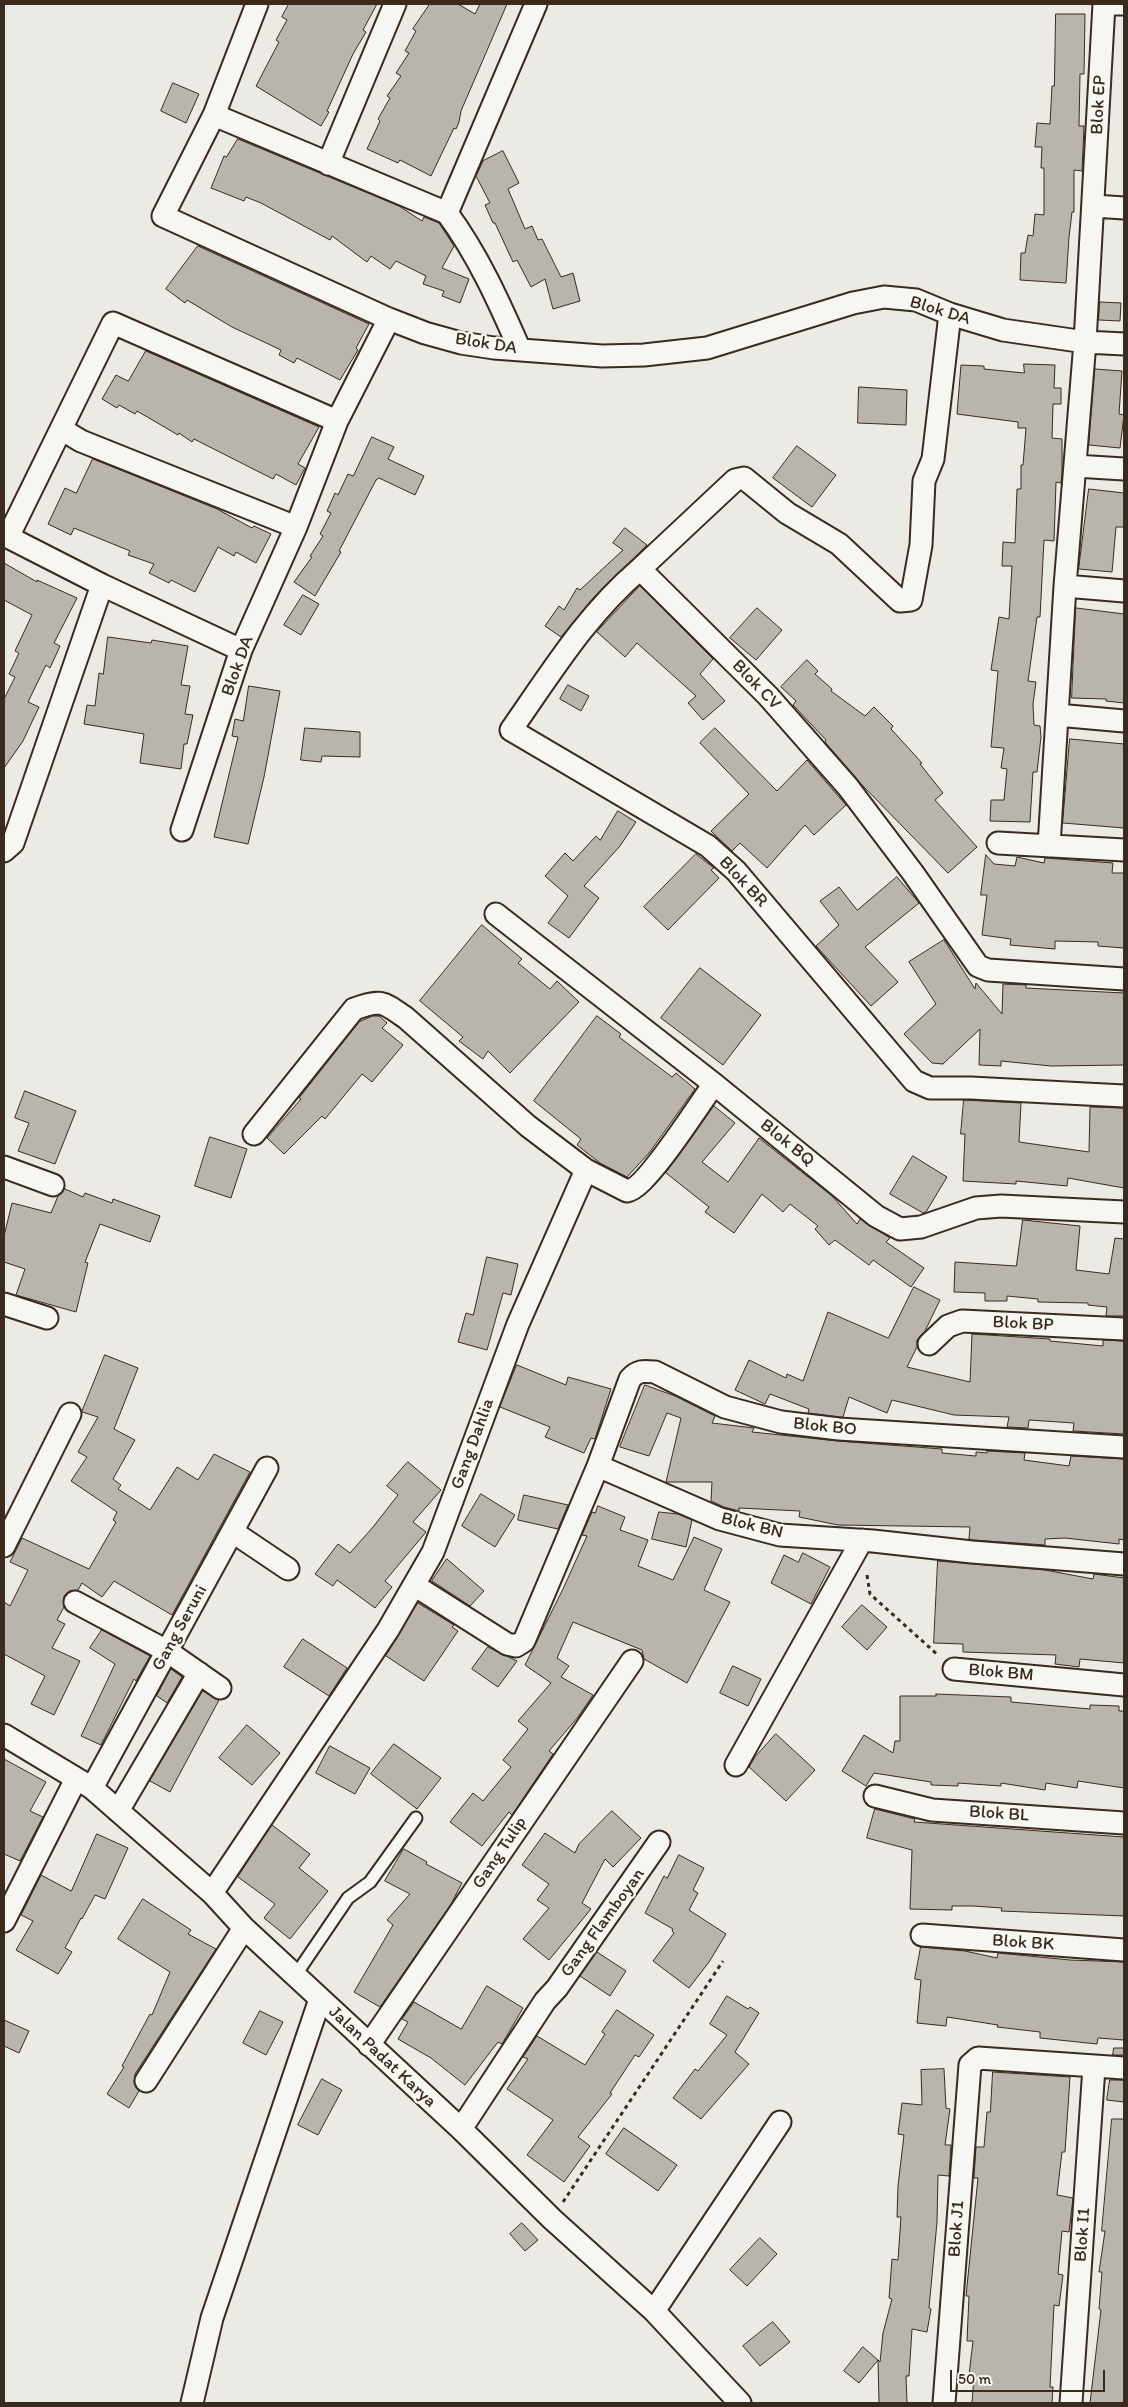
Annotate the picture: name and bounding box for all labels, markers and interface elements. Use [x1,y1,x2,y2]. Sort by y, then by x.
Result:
street label: Blok EP [1087,75,1111,135]
street label: Blok DA [907,292,973,330]
street label: Blok DA [453,328,519,360]
street label: Blok DA [217,633,259,699]
street label: Blok CV [727,655,785,715]
street label: Blok BR [714,852,772,912]
street label: Blok BQ [755,1115,819,1171]
street label: Blok BP [992,1312,1054,1336]
street label: Gang Dahlia [447,1396,499,1492]
street label: Blok BO [792,1413,858,1441]
street label: Blok BN [719,1508,785,1544]
street label: Gang Seruni [148,1581,212,1675]
street label: Blok BM [968,1659,1034,1687]
street label: Blok BL [968,1801,1030,1827]
street label: Gang Tulip [468,1813,532,1893]
street label: Gang Flamboyan [556,1864,650,1982]
street label: Blok BK [991,1930,1055,1956]
street label: Jalan Padat Karya [324,2002,440,2112]
street label: Blok J1 [944,2200,970,2258]
street label: Blok I1 [1070,2207,1096,2263]
scale bar [953,2360,1108,2392]
text: 50 m [958,2370,991,2388]

